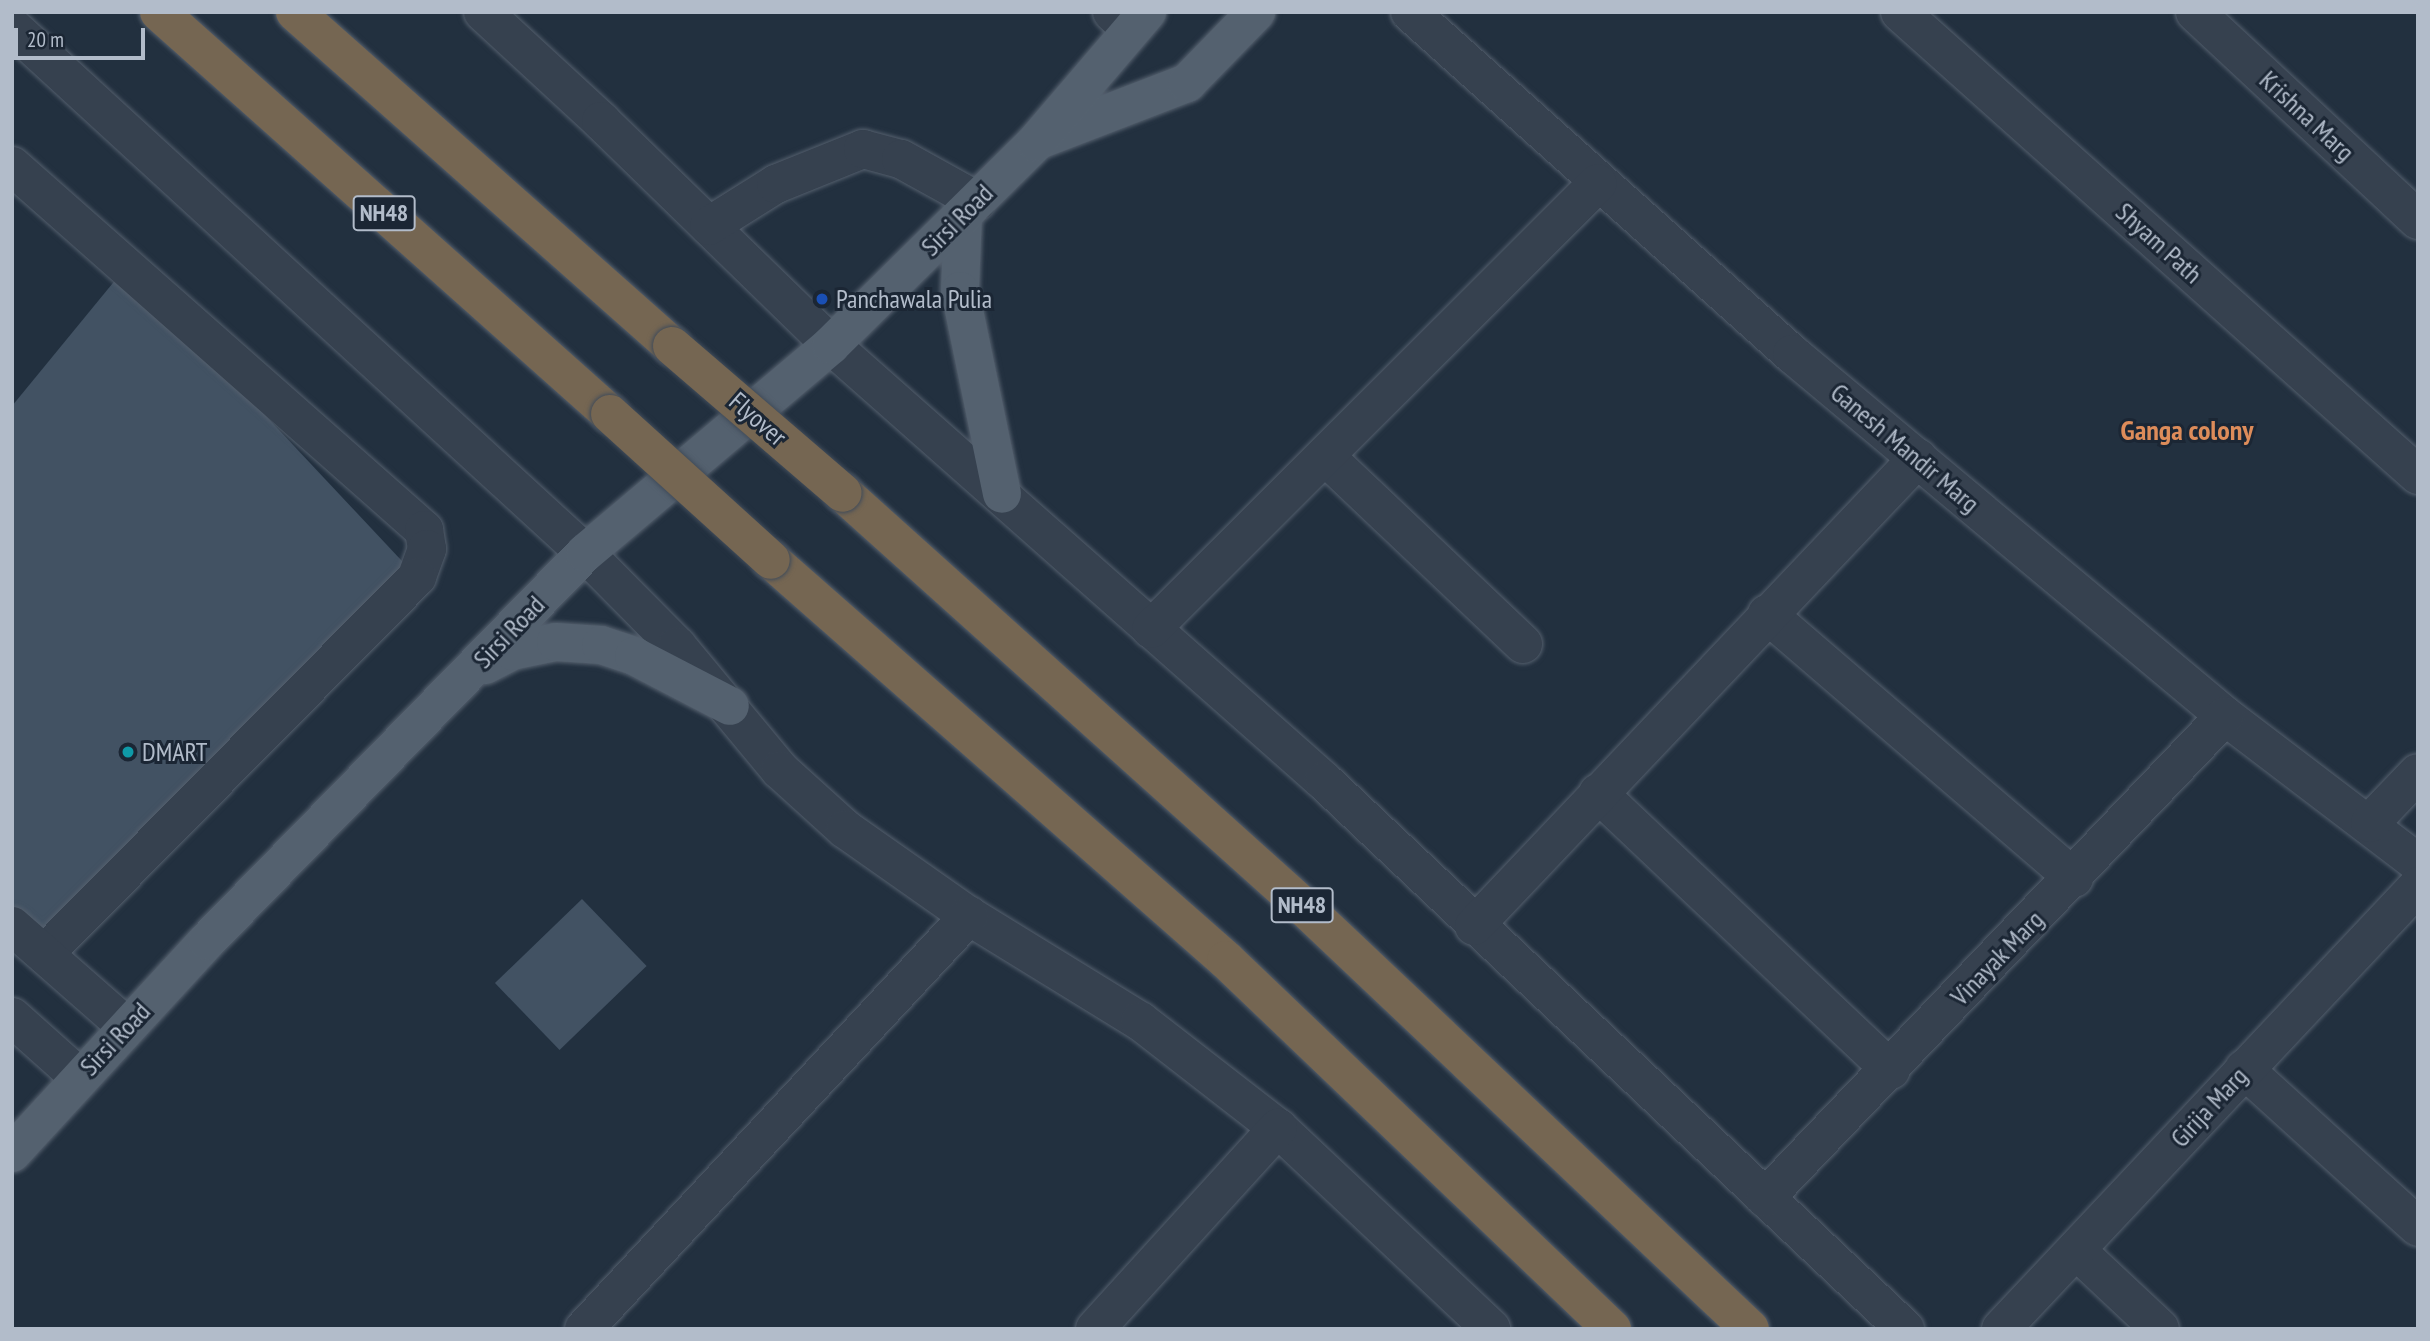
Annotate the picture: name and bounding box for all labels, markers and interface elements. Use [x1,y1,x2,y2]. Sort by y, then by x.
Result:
scale bar [18,14,149,58]
text: 20 m [27,26,64,53]
street label: Krishna Marg [2253,64,2361,168]
street label: Sirsi Road [915,178,999,262]
road number: NH48 [352,192,416,233]
street label: Shyam Path [2109,196,2209,290]
place label: Panchawala Pulia [836,283,992,315]
marker: Panchawala Pulia [814,291,830,307]
street label: Ganesh Mandir Marg [1824,377,1986,519]
street label: Flyover [723,386,793,452]
district label: Ganga colony [2121,413,2253,447]
street label: Sirsi Road [467,589,551,675]
place label: DMART [142,736,207,768]
marker: DMART [120,744,136,760]
road number: NH48 [1270,884,1334,925]
street label: Vinayak Marg [1944,904,2050,1012]
street label: Sirsi Road [74,996,156,1082]
street label: Girija Marg [2164,1061,2254,1153]

